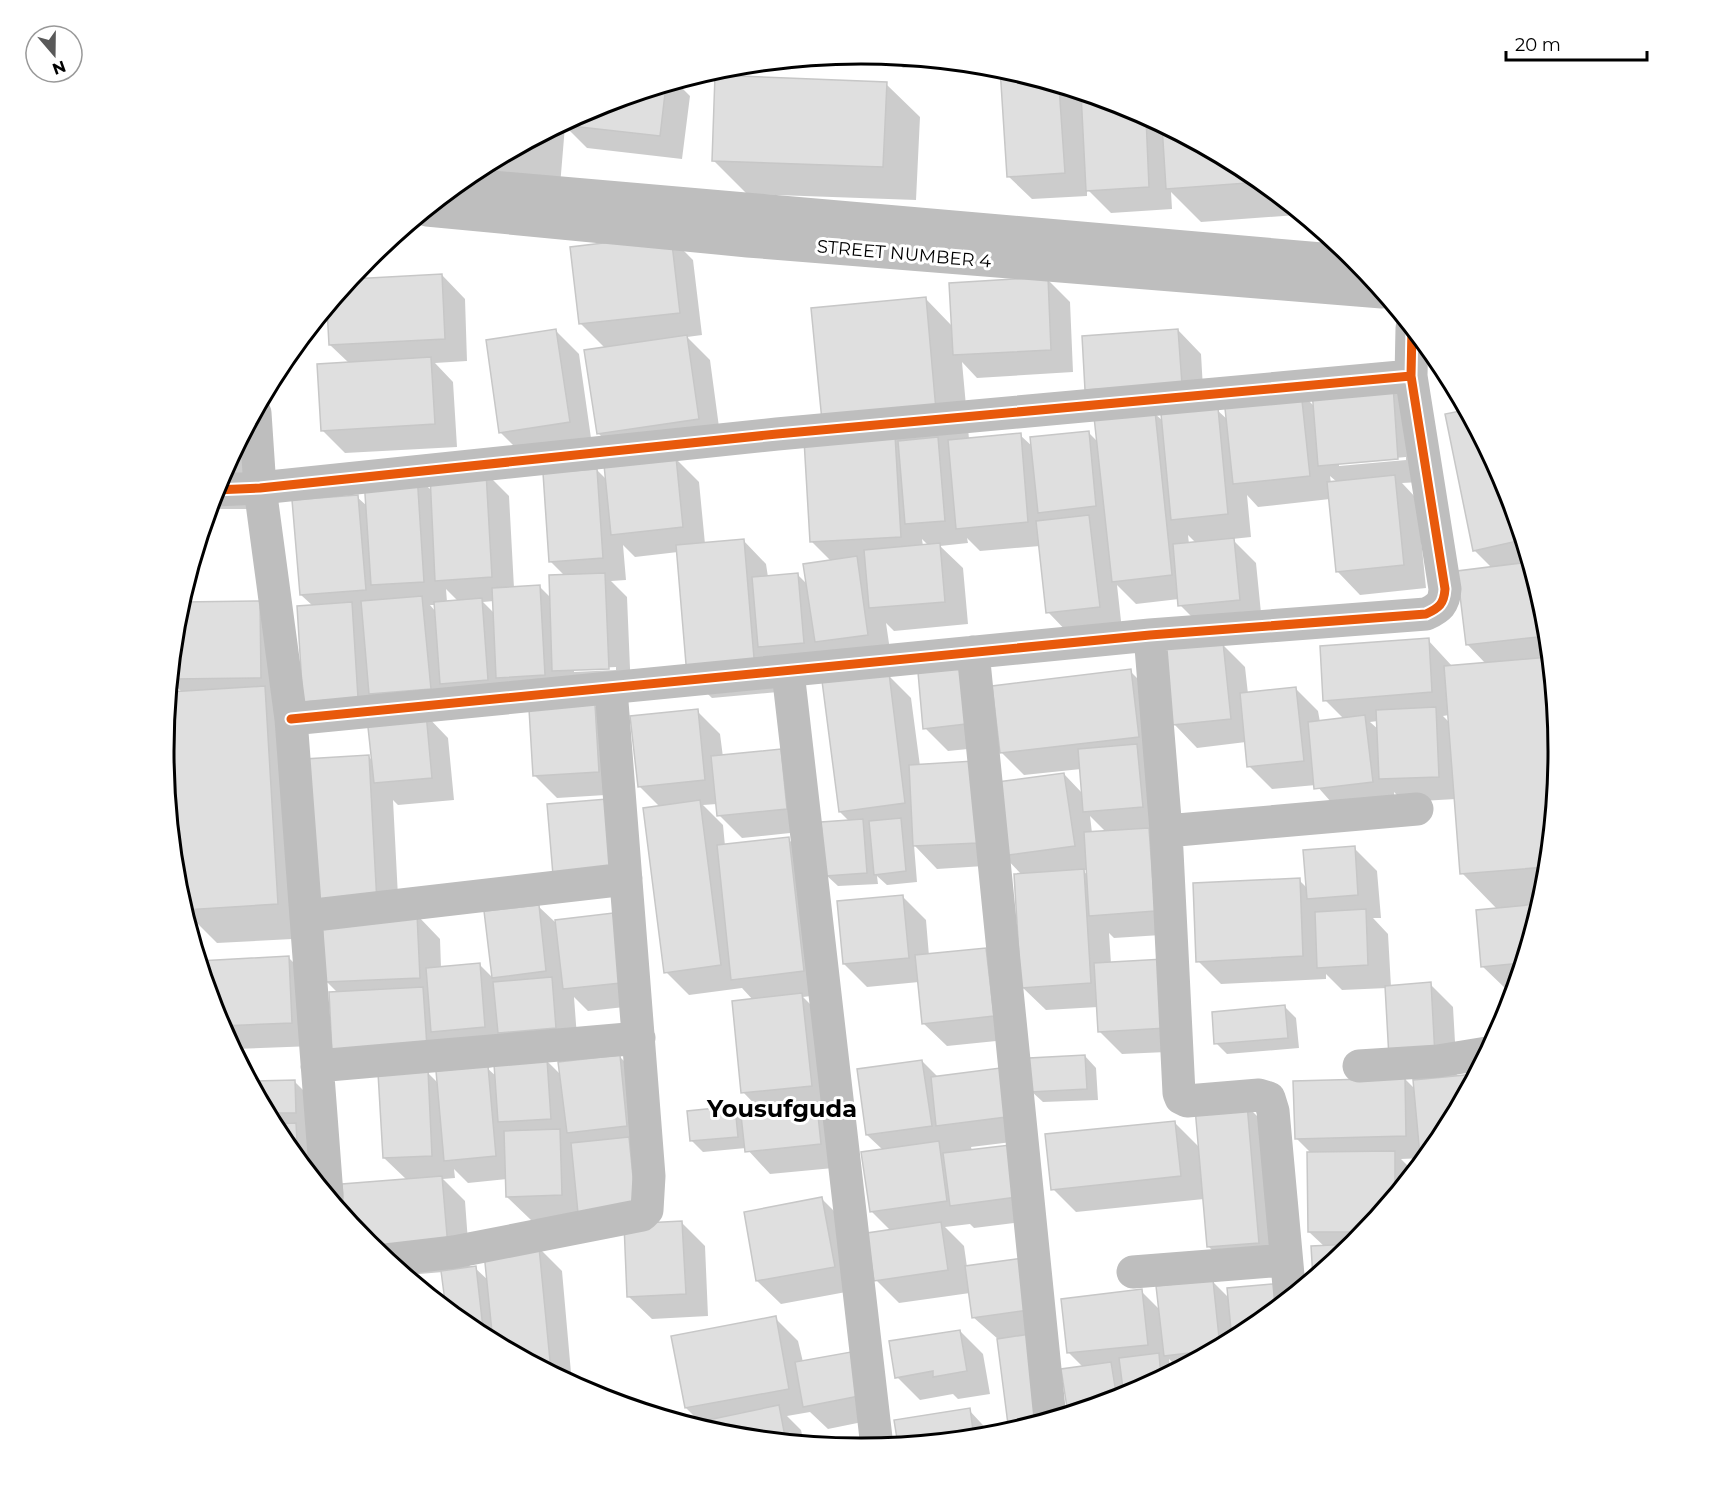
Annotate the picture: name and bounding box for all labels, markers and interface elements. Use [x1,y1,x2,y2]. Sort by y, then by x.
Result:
north arrow [24,24,84,84]
scale bar [1506,24,1647,62]
text: 20 m [1515,34,1561,56]
text: N [50,56,68,79]
street label: STREET NUMBER 4 [816,235,992,273]
district label: Yousufguda [706,1094,857,1123]

